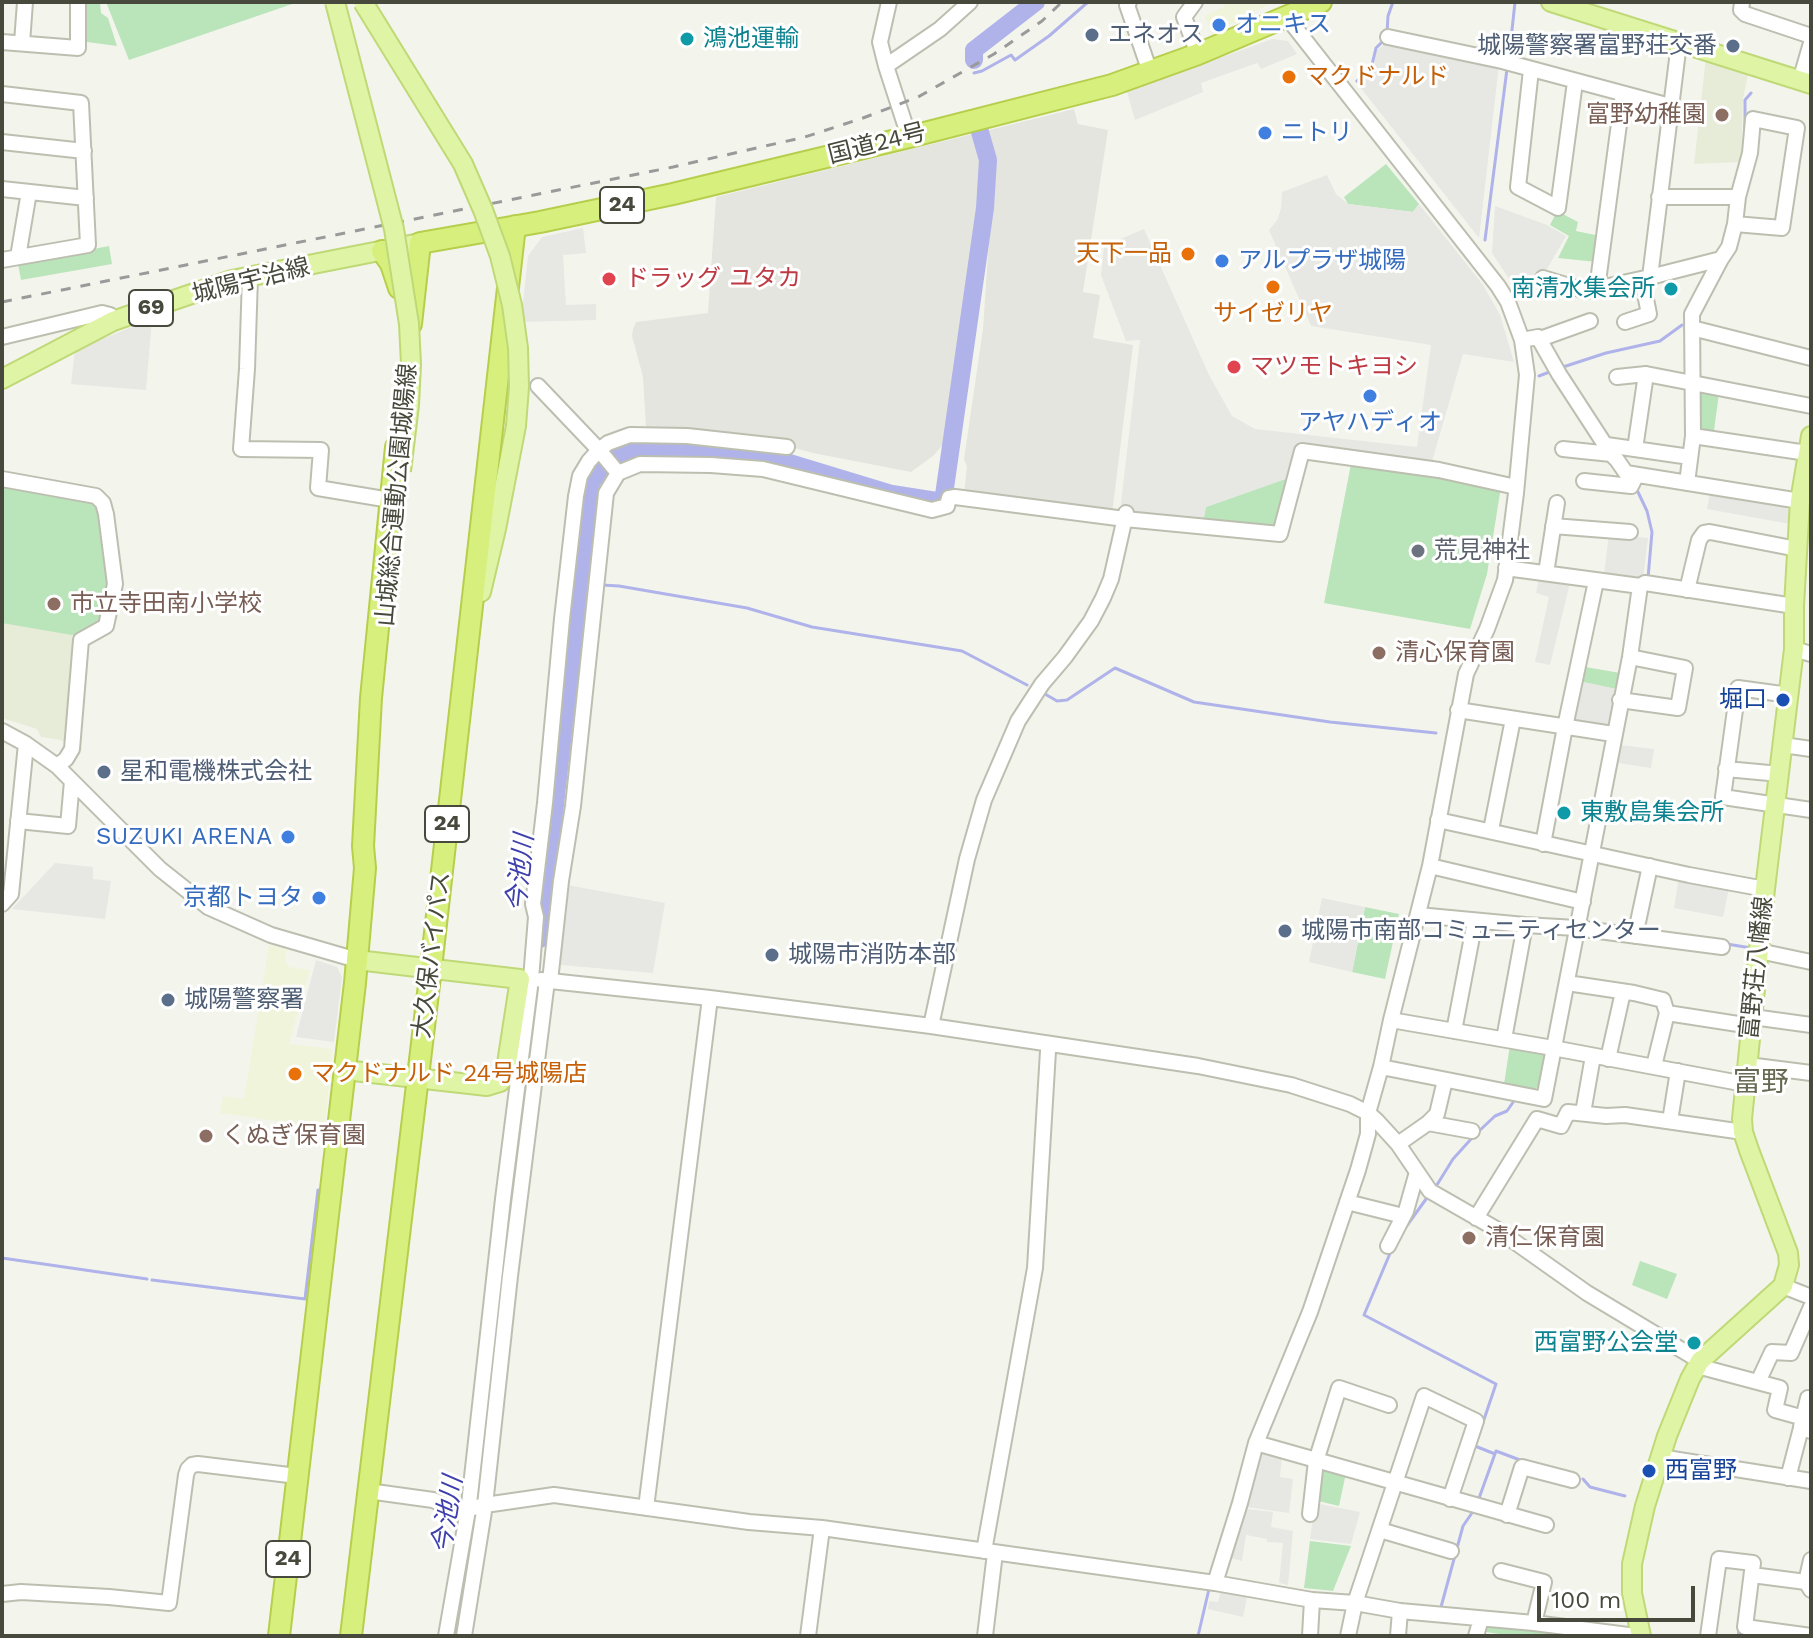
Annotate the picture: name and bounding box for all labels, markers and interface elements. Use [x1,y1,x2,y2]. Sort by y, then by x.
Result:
place label: オニキス [1235,11,1331,39]
marker: オニキス [1210,16,1228,34]
place label: エネオス [1108,21,1204,49]
place label: 鴻池運輸 [703,25,799,53]
marker: エネオス [1083,26,1101,44]
marker: 鴻池運輸 [678,30,696,48]
place label: 城陽警察署富野荘交番 [1477,32,1717,60]
marker: 城陽警察署富野荘交番 [1724,37,1742,55]
place label: マクドナルド [1305,63,1449,91]
marker: マクドナルド [1280,68,1298,86]
place label: 富野幼稚園 [1586,101,1706,129]
marker: 富野幼稚園 [1713,106,1731,124]
street label: 国道24号 [825,118,929,170]
place label: ニトリ [1281,119,1353,147]
marker: ニトリ [1256,124,1274,142]
road number: 24 [600,187,644,223]
place label: 天下一品 [1076,240,1172,268]
marker: 天下一品 [1179,245,1197,263]
place label: アルプラザ城陽 [1238,247,1406,275]
marker: アルプラザ城陽 [1213,252,1231,270]
street label: 城陽宇治線 [189,253,313,309]
place label: ドラッグ ユタカ [625,265,801,293]
marker: ドラッグ ユタカ [600,270,618,288]
place label: 南清水集会所 [1511,275,1655,303]
marker: サイゼリヤ [1264,278,1282,296]
marker: 南清水集会所 [1662,280,1680,298]
road number: 69 [129,290,173,326]
place label: サイゼリヤ [1213,300,1333,328]
place label: マツモトキヨシ [1250,353,1418,381]
marker: マツモトキヨシ [1225,358,1243,376]
street label: 山城総合運動公園城陽線 [371,362,423,628]
marker: アヤハディオ [1361,387,1379,405]
place label: アヤハディオ [1298,409,1442,437]
place label: 荒見神社 [1434,537,1530,565]
marker: 荒見神社 [1409,542,1427,560]
place label: 市立寺田南小学校 [70,590,262,618]
marker: 市立寺田南小学校 [45,595,63,613]
place label: 清心保育園 [1395,639,1515,667]
marker: 清心保育園 [1370,644,1388,662]
place label: 堀口 [1719,686,1767,714]
marker: 堀口 [1774,691,1792,709]
place label: 星和電機株式会社 [120,758,312,786]
marker: 星和電機株式会社 [95,763,113,781]
place label: 東敷島集会所 [1580,799,1724,827]
marker: 東敷島集会所 [1555,804,1573,822]
road number: 24 [425,806,469,842]
place label: SUZUKI ARENA [96,823,272,851]
marker: SUZUKI ARENA [279,828,297,846]
water label: 今池川 [501,833,541,913]
street label: 大久保バイパス [407,870,457,1040]
place label: 京都トヨタ [183,884,303,912]
marker: 京都トヨタ [310,889,328,907]
street label: 富野荘八幡線 [1735,895,1779,1041]
place label: 城陽市南部コミュニティセンター [1301,917,1661,945]
marker: 城陽市南部コミュニティセンター [1276,922,1294,940]
place label: 城陽市消防本部 [788,941,956,969]
marker: 城陽市消防本部 [763,946,781,964]
place label: 城陽警察署 [184,986,304,1014]
marker: 城陽警察署 [159,991,177,1009]
place label: マクドナルド 24号城陽店 [311,1060,587,1088]
marker: マクドナルド 24号城陽店 [286,1065,304,1083]
district label: 富野 [1733,1066,1789,1100]
place label: くぬぎ保育園 [222,1122,366,1150]
marker: くぬぎ保育園 [197,1127,215,1145]
place label: 清仁保育園 [1485,1224,1605,1252]
marker: 清仁保育園 [1460,1229,1478,1247]
place label: 西富野公会堂 [1534,1329,1678,1357]
marker: 西富野公会堂 [1685,1334,1703,1352]
place label: 西富野 [1665,1457,1737,1485]
marker: 西富野 [1640,1462,1658,1480]
water label: 今池川 [426,1474,470,1556]
road number: 24 [266,1541,310,1577]
scale bar [1541,1570,1699,1620]
text: 100 m [1551,1586,1621,1614]

